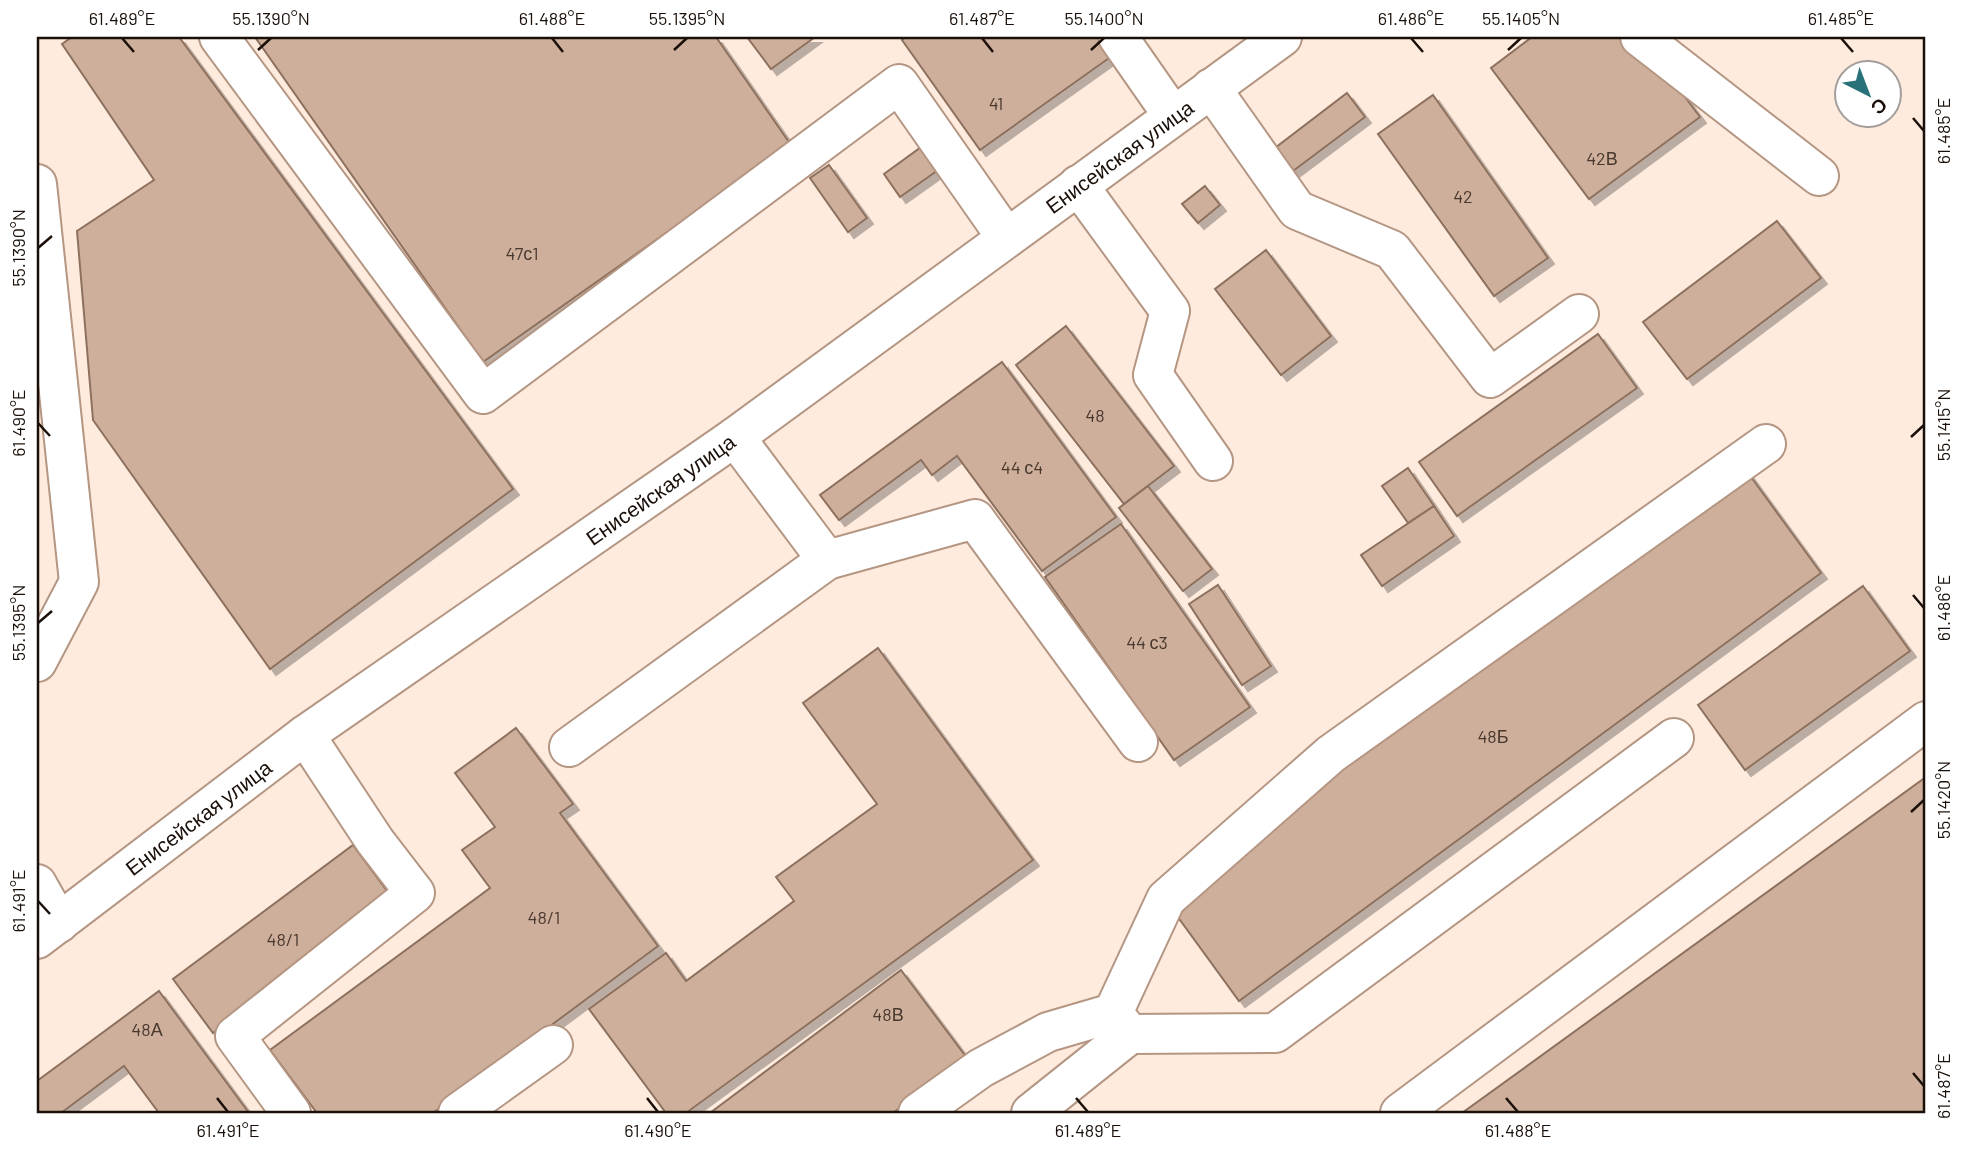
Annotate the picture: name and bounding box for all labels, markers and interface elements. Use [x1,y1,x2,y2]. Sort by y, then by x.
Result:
text: 61.489°E [89,7,155,29]
text: 55.1390°N [232,7,310,29]
text: 61.488°E [519,7,585,29]
text: 55.1395°N [649,7,725,29]
text: 61.487°E [949,7,1015,29]
text: 55.1400°N [1064,7,1144,29]
text: 61.486°E [1378,7,1444,29]
text: 55.1405°N [1482,7,1560,29]
text: 61.485°E [1808,7,1874,29]
north arrow [1834,60,1904,130]
house number: 41 [989,92,1003,114]
street label: Енисейская улица [1040,94,1198,218]
text: С [1867,94,1893,120]
text: 61.485°E [1932,98,1954,164]
house number: 42В [1586,147,1618,169]
house number: 42 [1453,185,1473,207]
text: 55.1390°N [7,209,29,287]
house number: 47с1 [505,242,539,264]
text: 61.490°E [7,389,29,457]
text: 55.1415°N [1932,389,1954,461]
house number: 48 [1085,404,1105,426]
street label: Енисейская улица [581,428,740,550]
house number: 44 с4 [1001,456,1043,478]
text: 61.486°E [1932,575,1954,641]
text: 55.1395°N [7,585,29,661]
house number: 44 с3 [1126,631,1168,653]
house number: 48Б [1477,725,1509,747]
street label: Енисейская улица [120,754,276,880]
text: 55.1420°N [1932,761,1954,839]
text: 61.491°E [7,869,29,933]
house number: 48/1 [528,906,560,928]
house number: 48/1 [267,928,299,950]
house number: 48В [872,1003,904,1025]
house number: 48А [131,1018,163,1040]
text: 61.487°E [1932,1053,1954,1119]
text: 61.491°E [196,1119,260,1141]
text: 61.490°E [624,1119,692,1141]
text: 61.489°E [1055,1119,1121,1141]
text: 61.488°E [1485,1119,1551,1141]

